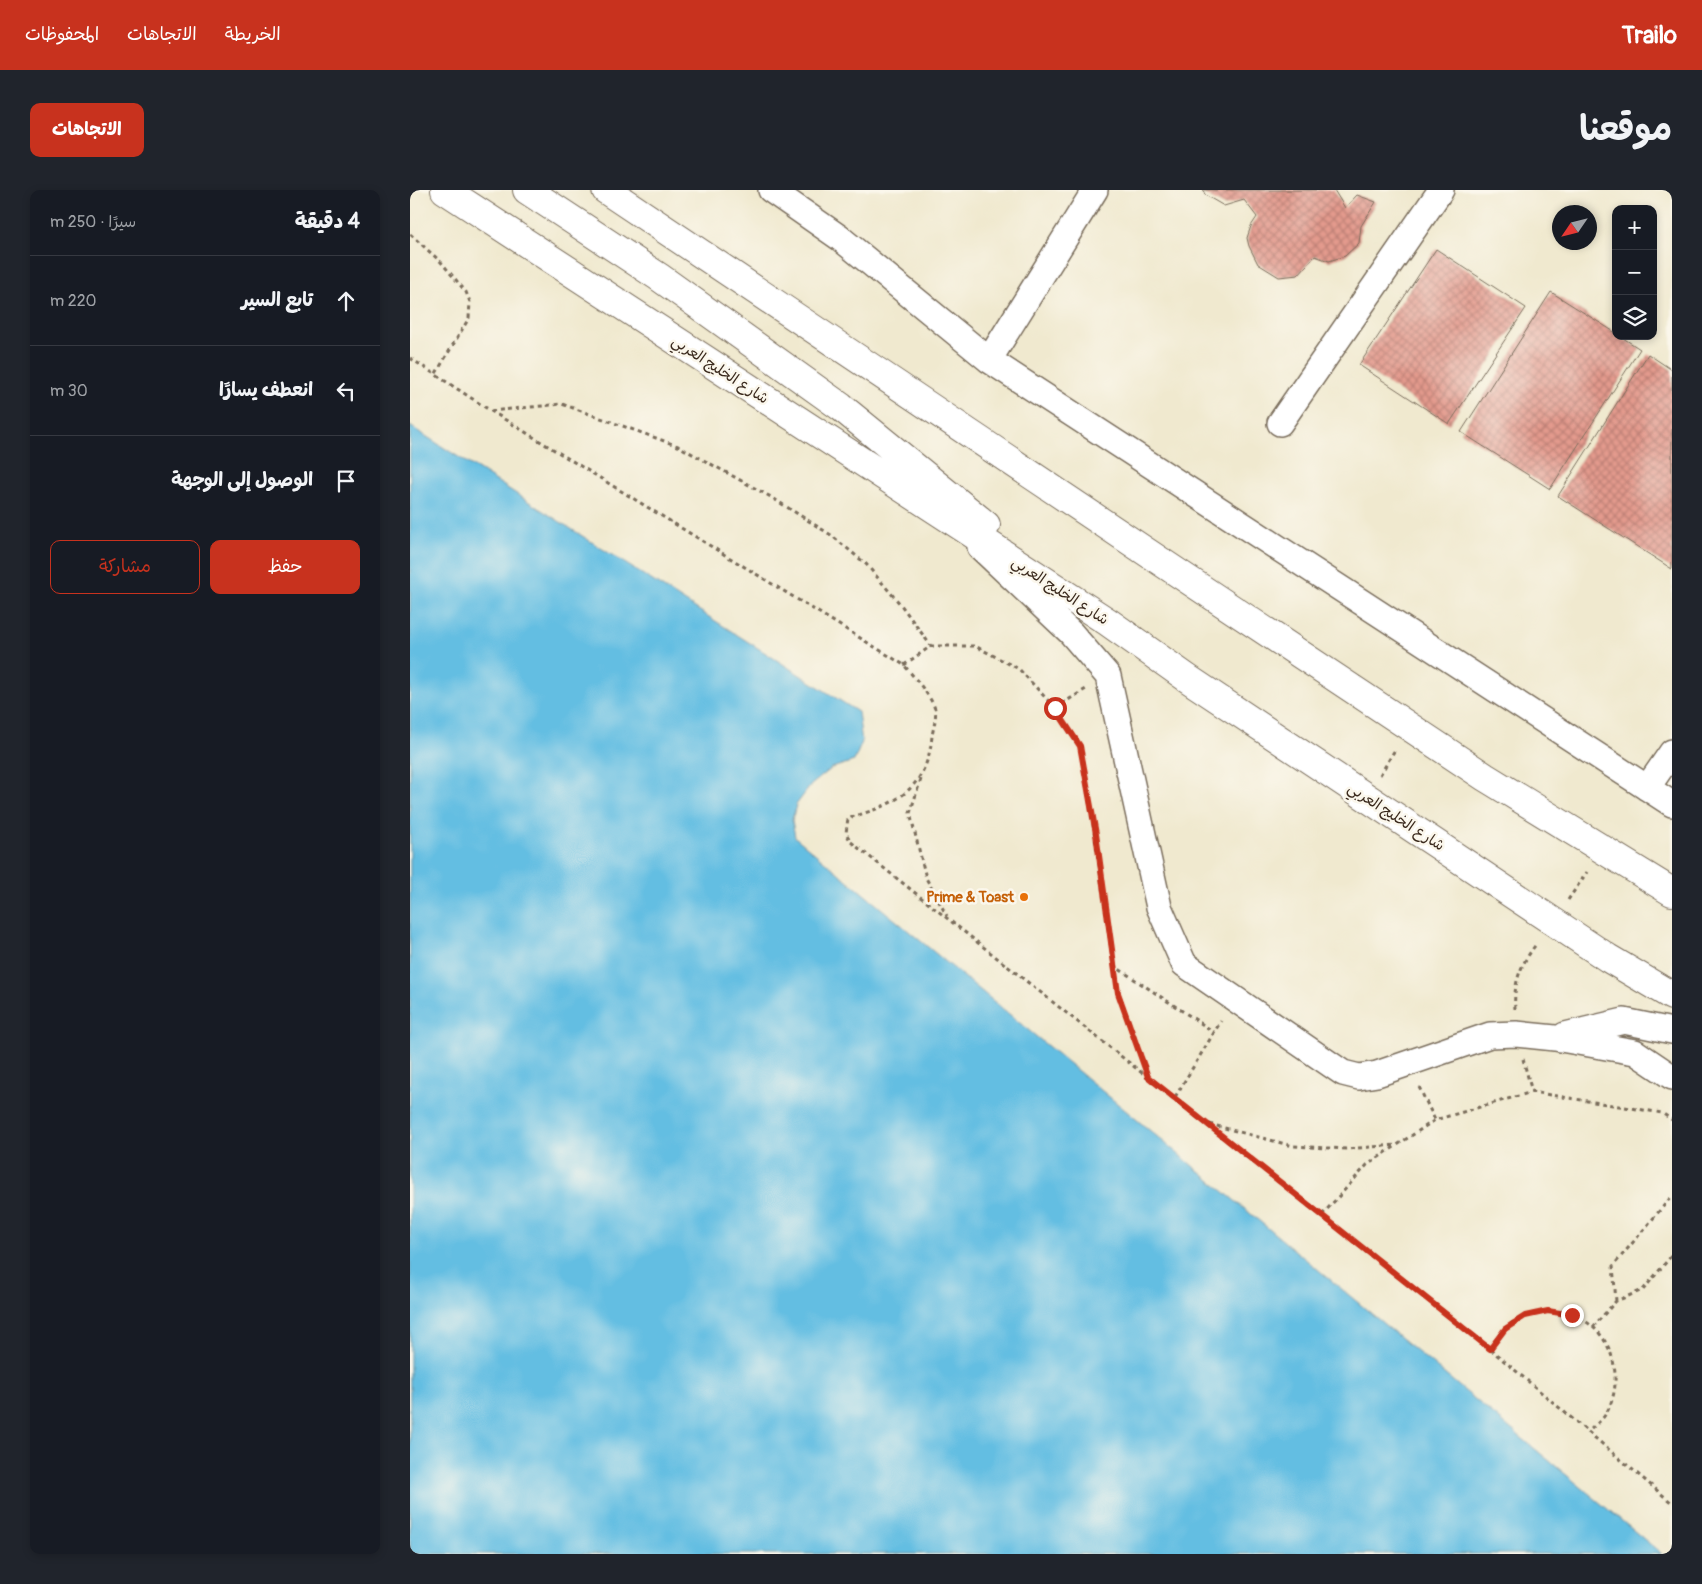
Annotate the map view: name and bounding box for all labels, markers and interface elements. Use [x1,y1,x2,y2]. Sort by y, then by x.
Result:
text: Trailo [1622,21,1677,50]
text: المحفوظات [25,23,99,46]
text: الاتجاهات [127,23,197,46]
text: الخريطة [225,23,281,46]
button: الاتجاهات [30,103,144,157]
text: موقعنا [1579,107,1672,151]
north arrow [1552,205,1597,250]
map controls [1612,205,1657,340]
button: + [1612,205,1657,250]
text: 4 دقيقة [295,208,360,235]
text: سيرًا · 250 m [50,212,136,232]
button: − [1612,250,1657,295]
icon: ahead [332,287,360,315]
text: تابع السير [241,288,313,312]
text: 220 m [50,291,97,311]
button: layers [1612,295,1657,340]
street label: شارع الخليج العربي [666,332,772,411]
icon: left [332,377,360,405]
text: انعطف يسارًا [219,378,313,402]
text: 30 m [50,381,88,401]
icon: arrive [332,467,360,495]
text: الوصول إلى الوجهة [171,468,313,492]
button: مشاركة [50,540,200,594]
button: حفظ [210,540,360,594]
street label: شارع الخليج العربي [1006,553,1112,632]
route start [1044,697,1067,720]
street label: شارع الخليج العربي [1342,779,1448,858]
place label: Prime & Toast [926,888,1015,907]
marker: Prime & Toast [1018,891,1030,903]
route end [1561,1304,1584,1327]

